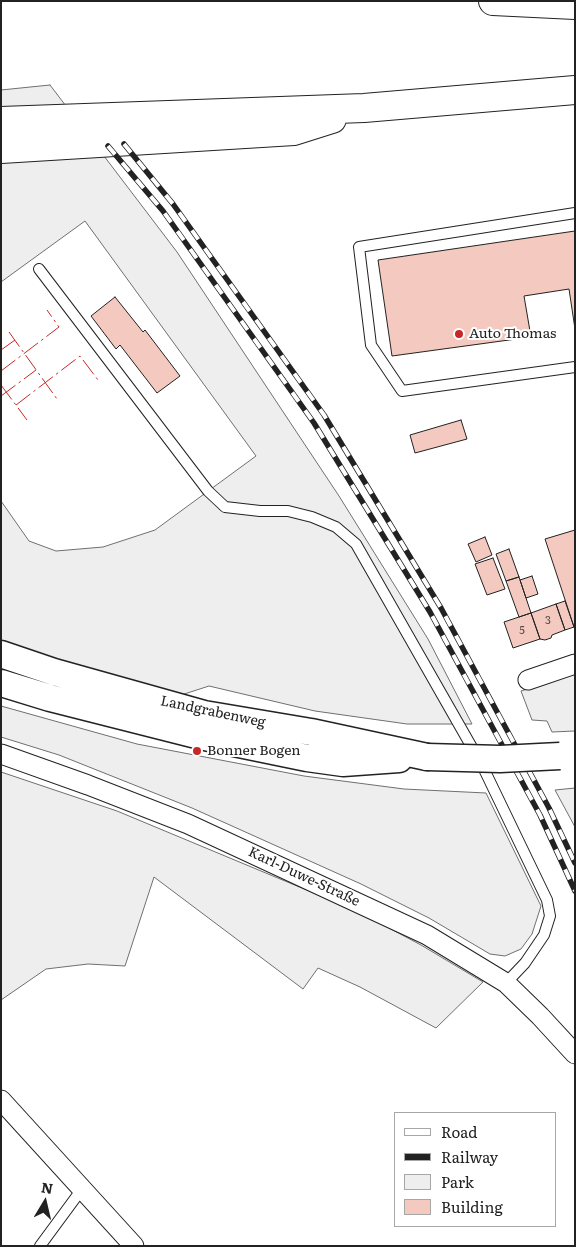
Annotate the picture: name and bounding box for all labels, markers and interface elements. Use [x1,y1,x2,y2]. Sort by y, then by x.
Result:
place label: Auto Thomas [469,326,556,342]
marker: Auto Thomas [453,328,465,340]
house number: 3 [545,614,551,628]
house number: 5 [519,624,525,638]
street label: Landgrabenweg [159,693,267,731]
place label: Bonner Bogen [207,743,301,759]
marker: Bonner Bogen [191,745,203,757]
street label: Karl-Duwe-Straße [246,844,362,910]
legend [394,1112,556,1227]
text: Road [441,1120,477,1143]
text: Railway [441,1145,498,1168]
text: Park [441,1170,474,1193]
text: N [40,1176,55,1198]
north arrow [20,1177,70,1227]
text: Building [441,1195,503,1218]

